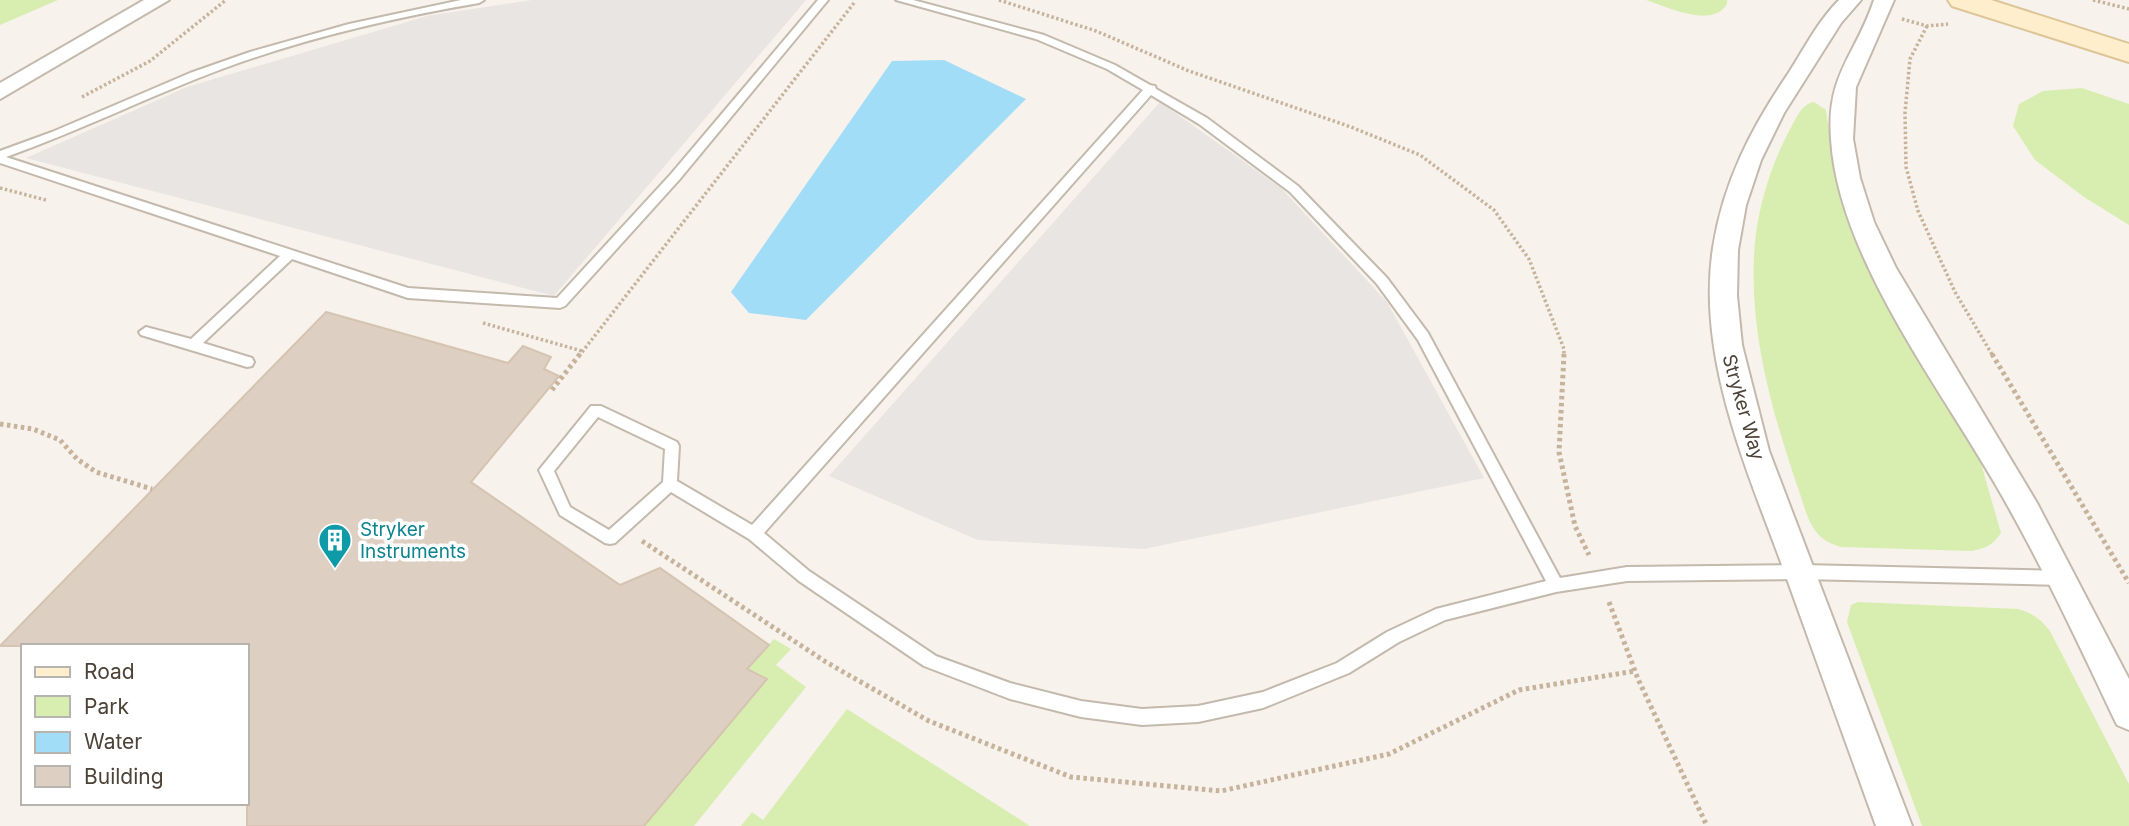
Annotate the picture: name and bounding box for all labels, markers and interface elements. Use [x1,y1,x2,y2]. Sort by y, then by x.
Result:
street label: Stryker Way [1717,352,1770,463]
place label: Stryker Instruments [360,518,466,563]
building icon: Stryker Instruments [316,521,354,570]
legend [21,644,248,805]
text: Road [84,659,135,684]
text: Park [84,694,129,719]
text: Water [84,729,142,754]
text: Building [84,764,164,789]

